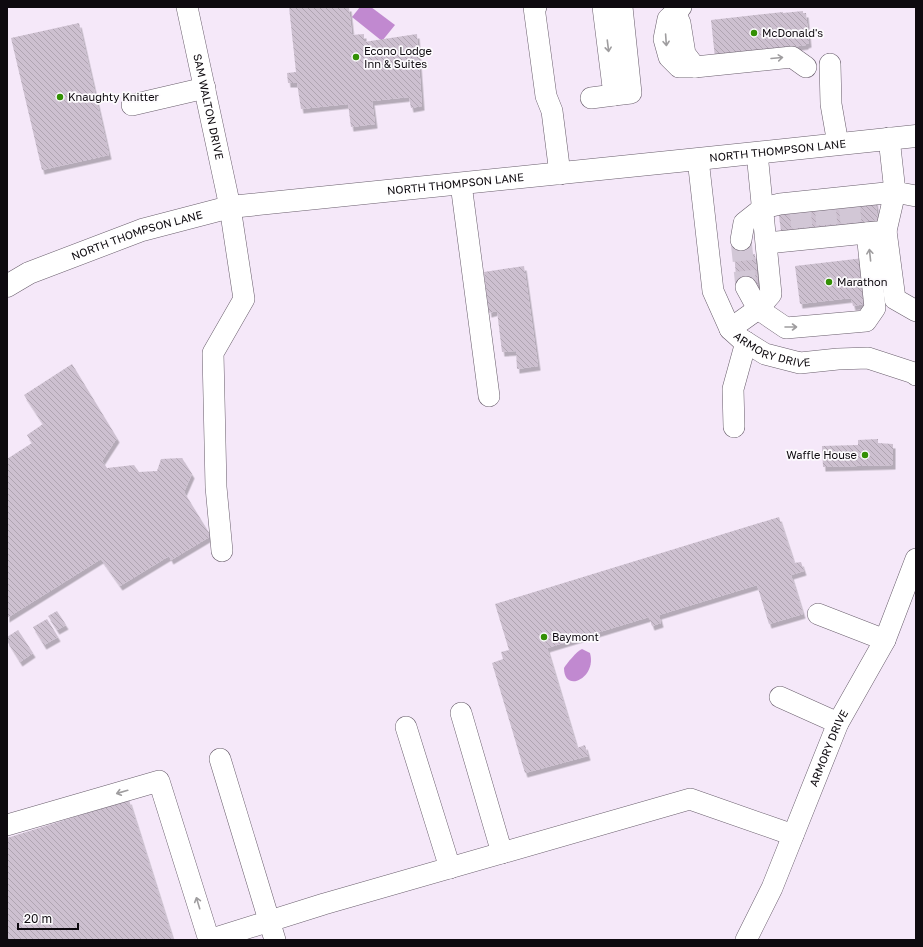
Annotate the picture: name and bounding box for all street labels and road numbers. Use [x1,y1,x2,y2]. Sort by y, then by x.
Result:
street label: SAM WALTON DRIVE [191,53,227,161]
street label: NORTH THOMPSON LANE [709,136,847,164]
street label: NORTH THOMPSON LANE [386,170,525,197]
street label: NORTH THOMPSON LANE [69,207,204,262]
street label: ARMORY DRIVE [731,329,811,370]
street label: ARMORY DRIVE [806,707,850,788]

